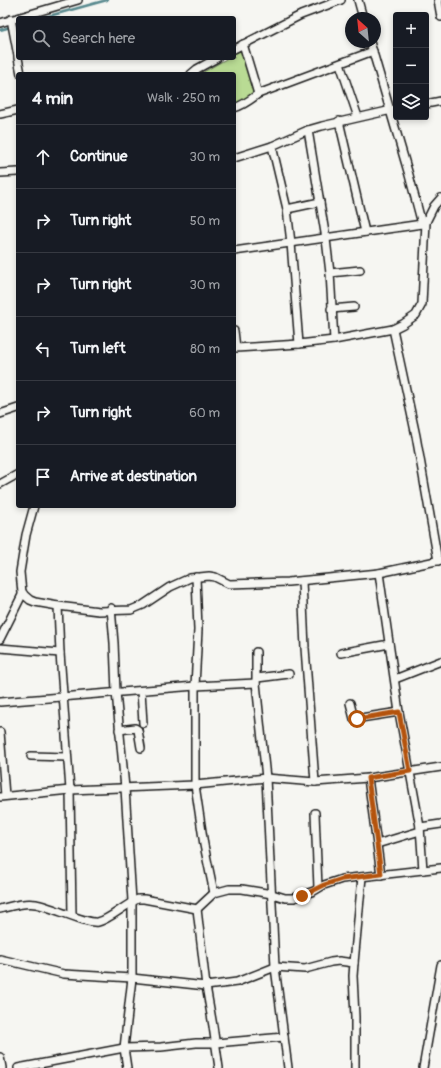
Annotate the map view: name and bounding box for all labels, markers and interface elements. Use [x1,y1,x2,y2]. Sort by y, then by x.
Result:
north arrow [345,12,381,48]
map controls [393,12,429,120]
button: + [393,12,429,48]
search box [16,16,236,60]
icon: search [30,27,52,49]
text: Search here [62,29,135,48]
button: − [393,48,429,84]
button: layers [393,84,429,120]
text: 4 min [32,88,73,109]
text: Walk · 250 m [147,90,220,106]
icon: ahead [32,146,54,168]
text: Continue [70,147,128,166]
text: 30 m [190,149,220,165]
icon: right [32,210,54,232]
text: Turn right [70,211,131,230]
text: 50 m [190,213,220,229]
icon: right [32,274,54,296]
text: Turn right [70,275,131,294]
text: 30 m [190,277,220,293]
icon: left [32,338,54,360]
text: Turn left [70,339,126,358]
text: 80 m [190,341,220,357]
icon: right [32,402,54,424]
text: Turn right [70,403,131,422]
text: 60 m [189,405,220,421]
icon: arrive [32,466,54,488]
text: Arrive at destination [70,467,197,486]
route start [348,710,366,728]
route end [293,887,311,905]

